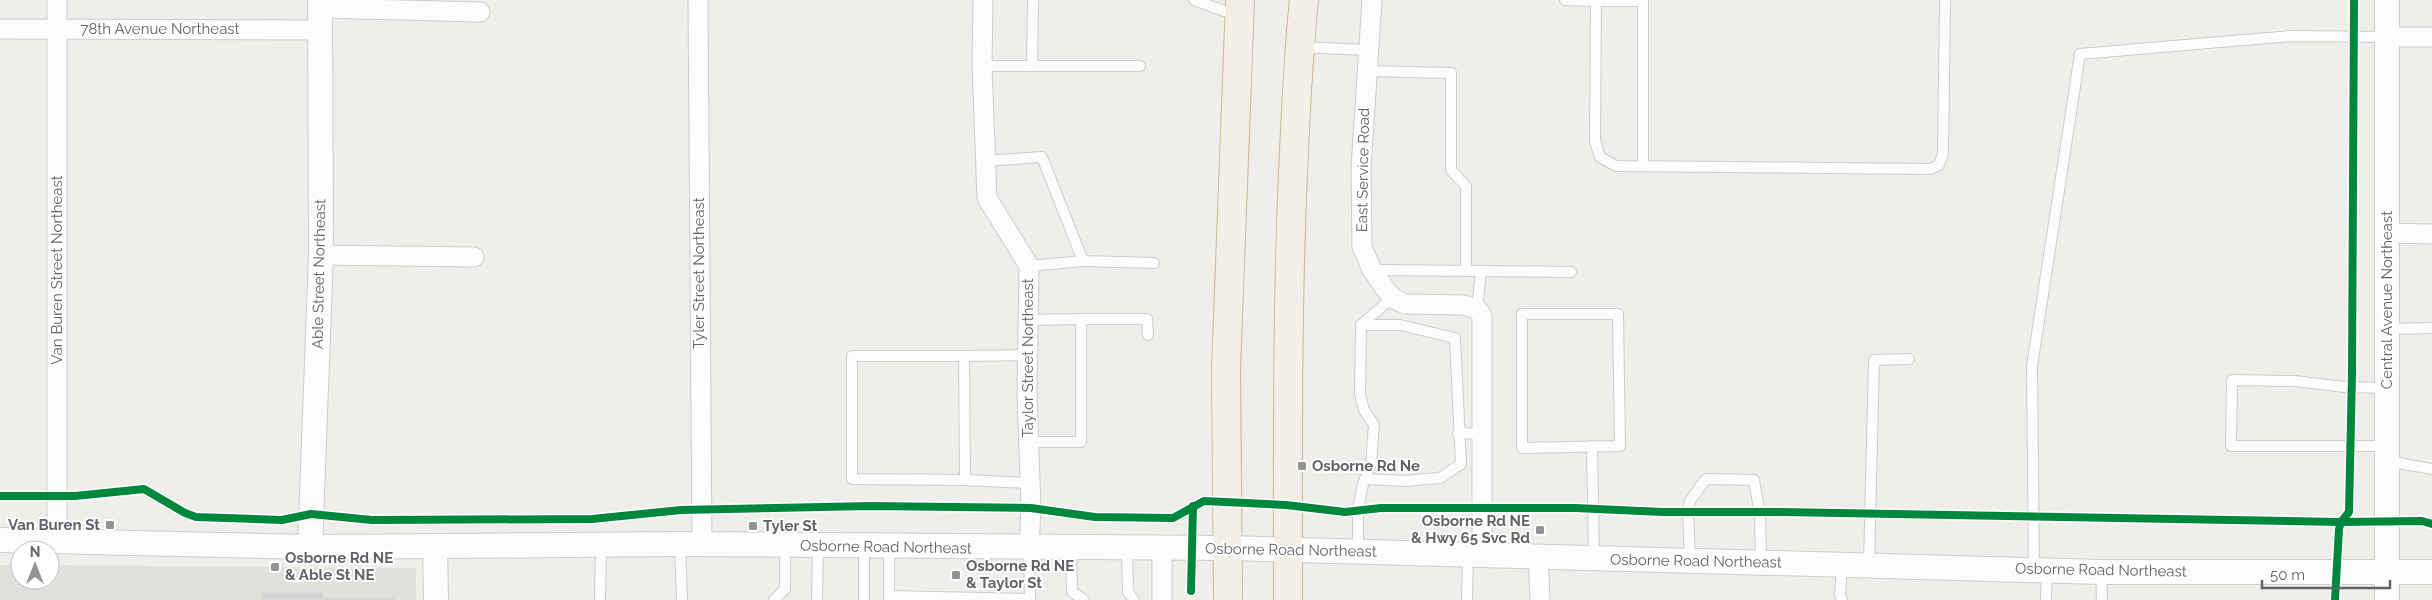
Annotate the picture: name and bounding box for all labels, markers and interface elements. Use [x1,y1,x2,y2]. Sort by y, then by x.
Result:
street label: 78th Avenue Northeast [80,20,240,38]
street label: East Service Road [1353,108,1373,232]
street label: Van Buren Street Northeast [48,175,66,365]
street label: Tyler Street Northeast [690,197,708,349]
street label: Able Street Northeast [309,199,329,349]
street label: Central Avenue Northeast [2378,211,2396,389]
street label: Taylor Street Northeast [1019,278,1037,438]
place label: Osborne Rd Ne [1312,457,1420,475]
marker: Osborne Rd Ne [1296,460,1308,472]
place label: Osborne Rd NE & Hwy 65 Svc Rd [1411,512,1530,547]
place label: Van Buren St [8,516,100,534]
place label: Tyler St [763,517,818,535]
marker: Van Buren St [104,519,116,531]
marker: Tyler St [747,520,759,532]
marker: Osborne Rd NE & Hwy 65 Svc Rd [1534,524,1546,536]
street label: Osborne Road Northeast [800,537,972,557]
north arrow [10,540,60,590]
street label: Osborne Road Northeast [1205,540,1377,560]
text: N [30,544,40,560]
place label: Osborne Rd NE & Able St NE [285,549,393,584]
street label: Osborne Road Northeast [1610,551,1782,571]
place label: Osborne Rd NE & Taylor St [966,557,1074,592]
scale bar [2262,558,2390,590]
street label: Osborne Road Northeast [2015,560,2187,580]
marker: Osborne Rd NE & Able St NE [269,561,281,573]
text: 50 m [2270,566,2305,584]
marker: Osborne Rd NE & Taylor St [950,569,962,581]

